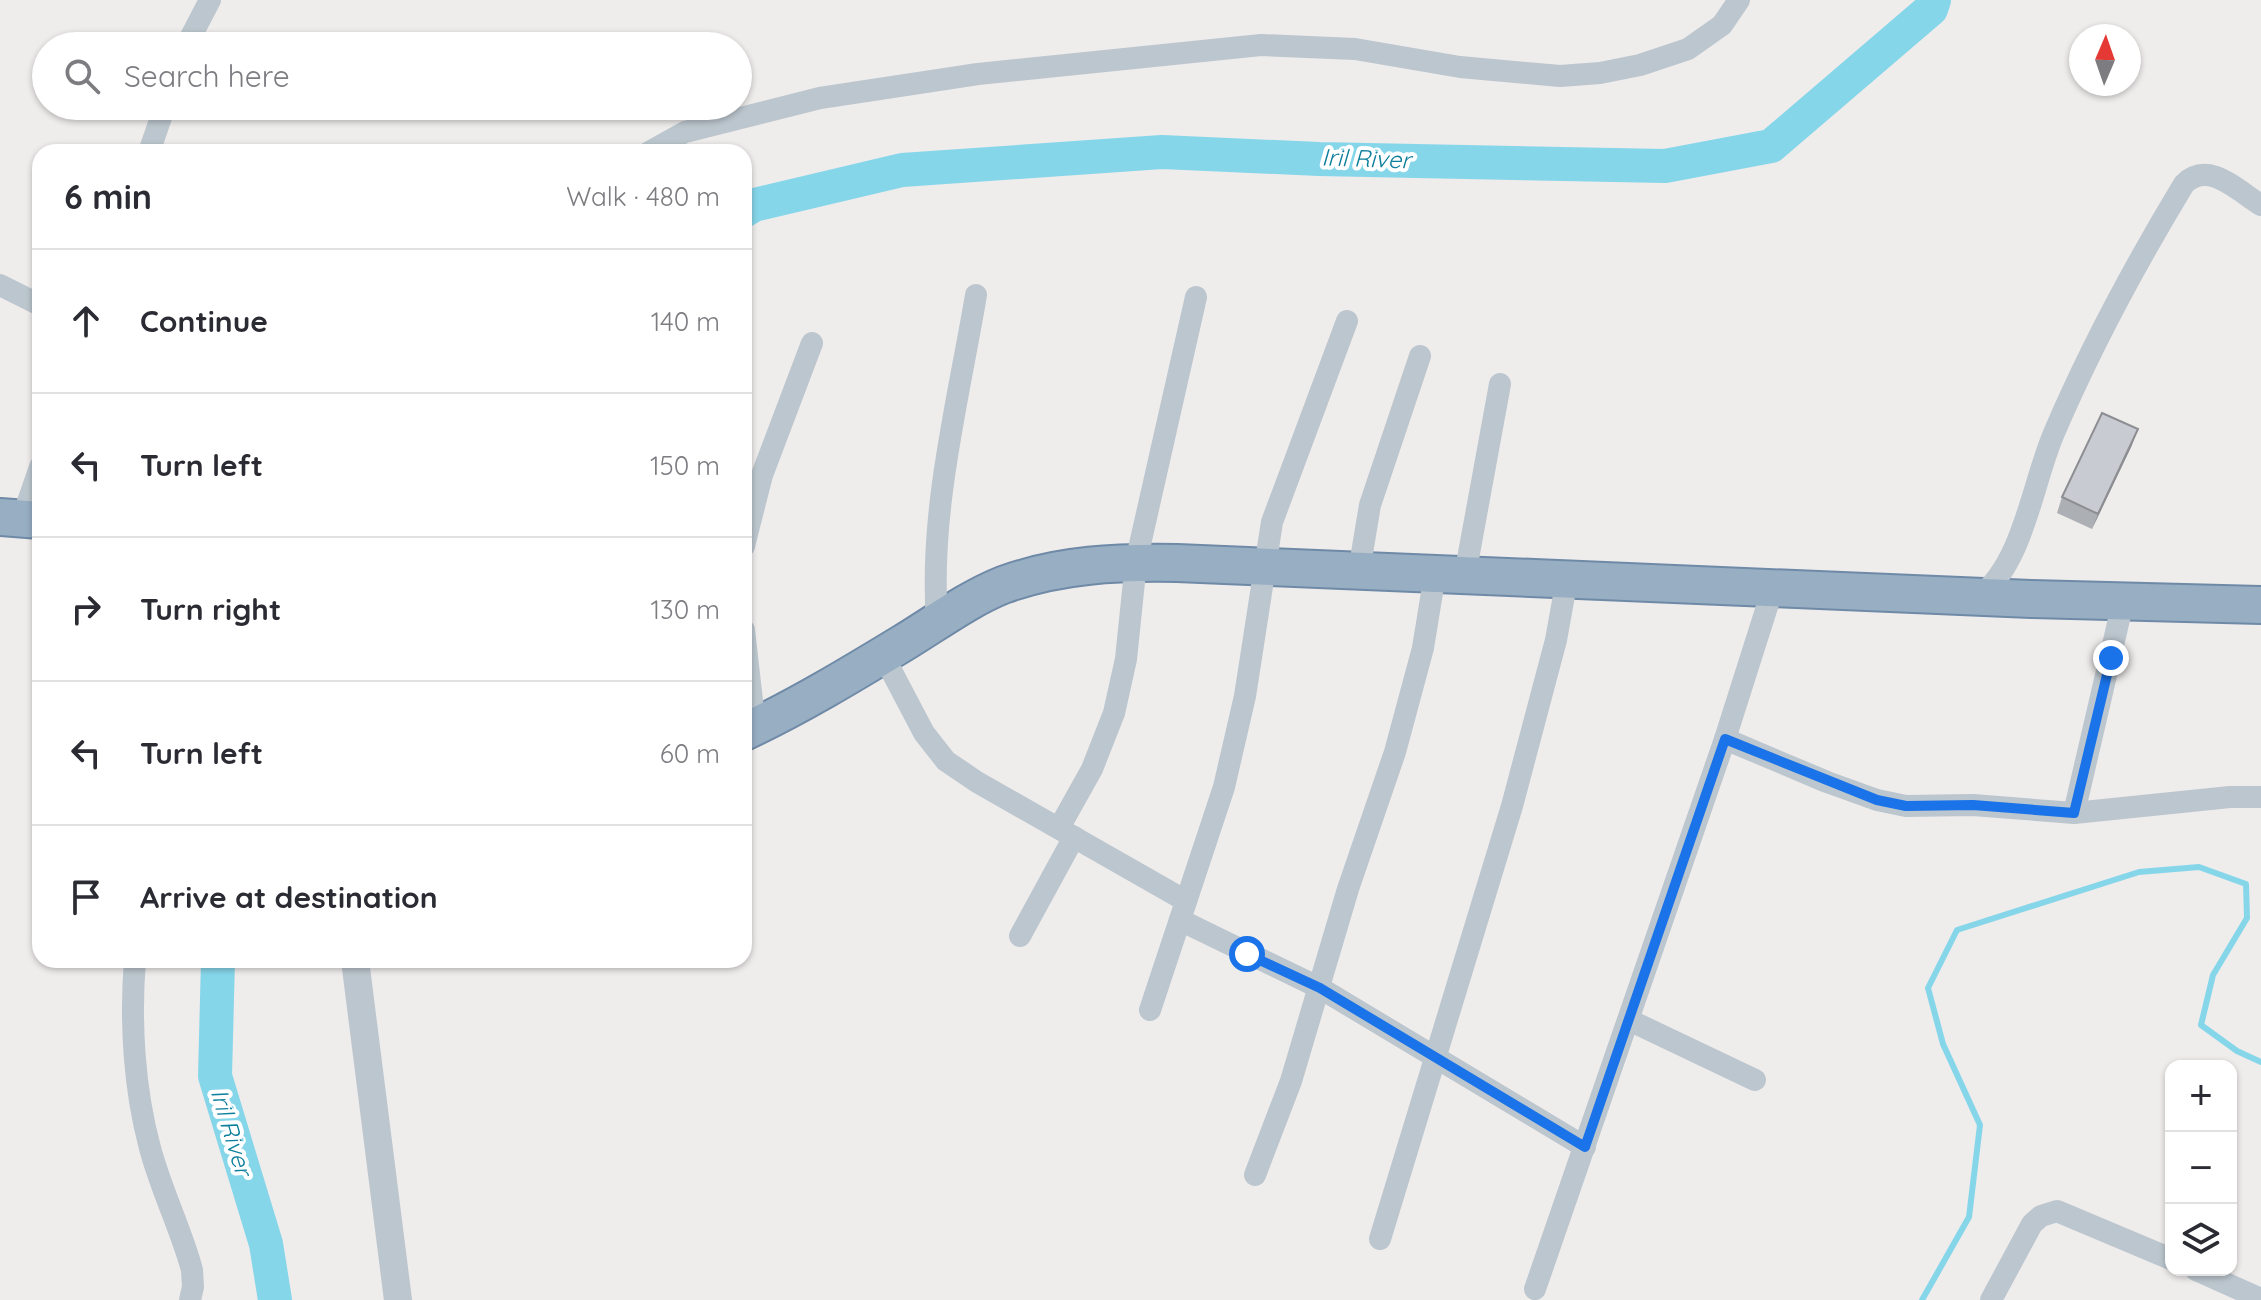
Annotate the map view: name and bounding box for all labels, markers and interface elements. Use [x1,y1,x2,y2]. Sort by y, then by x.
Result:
north arrow [2069,24,2141,96]
search box [32,32,752,120]
icon: search [60,54,104,98]
text: Search here [124,57,290,95]
water label: Iril River [1321,141,1414,175]
text: 6 min [64,175,152,218]
text: Walk · 480 m [566,180,720,213]
icon: ahead [64,299,108,343]
text: Continue [140,302,268,340]
text: 140 m [651,305,720,338]
icon: left [64,443,108,487]
text: Turn left [140,446,263,484]
text: 150 m [650,449,720,482]
icon: right [64,587,108,631]
text: Turn right [140,590,281,628]
text: 130 m [650,593,720,626]
route end [2093,640,2129,676]
icon: left [64,731,108,775]
text: Turn left [140,734,263,772]
text: 60 m [660,737,720,770]
icon: arrive [64,875,108,919]
text: Arrive at destination [140,878,438,916]
route start [1229,936,1265,972]
map controls [2165,1060,2237,1276]
button: + [2165,1060,2237,1132]
water label: Iril River [205,1085,260,1182]
button: − [2165,1132,2237,1204]
button: layers [2165,1204,2237,1276]

